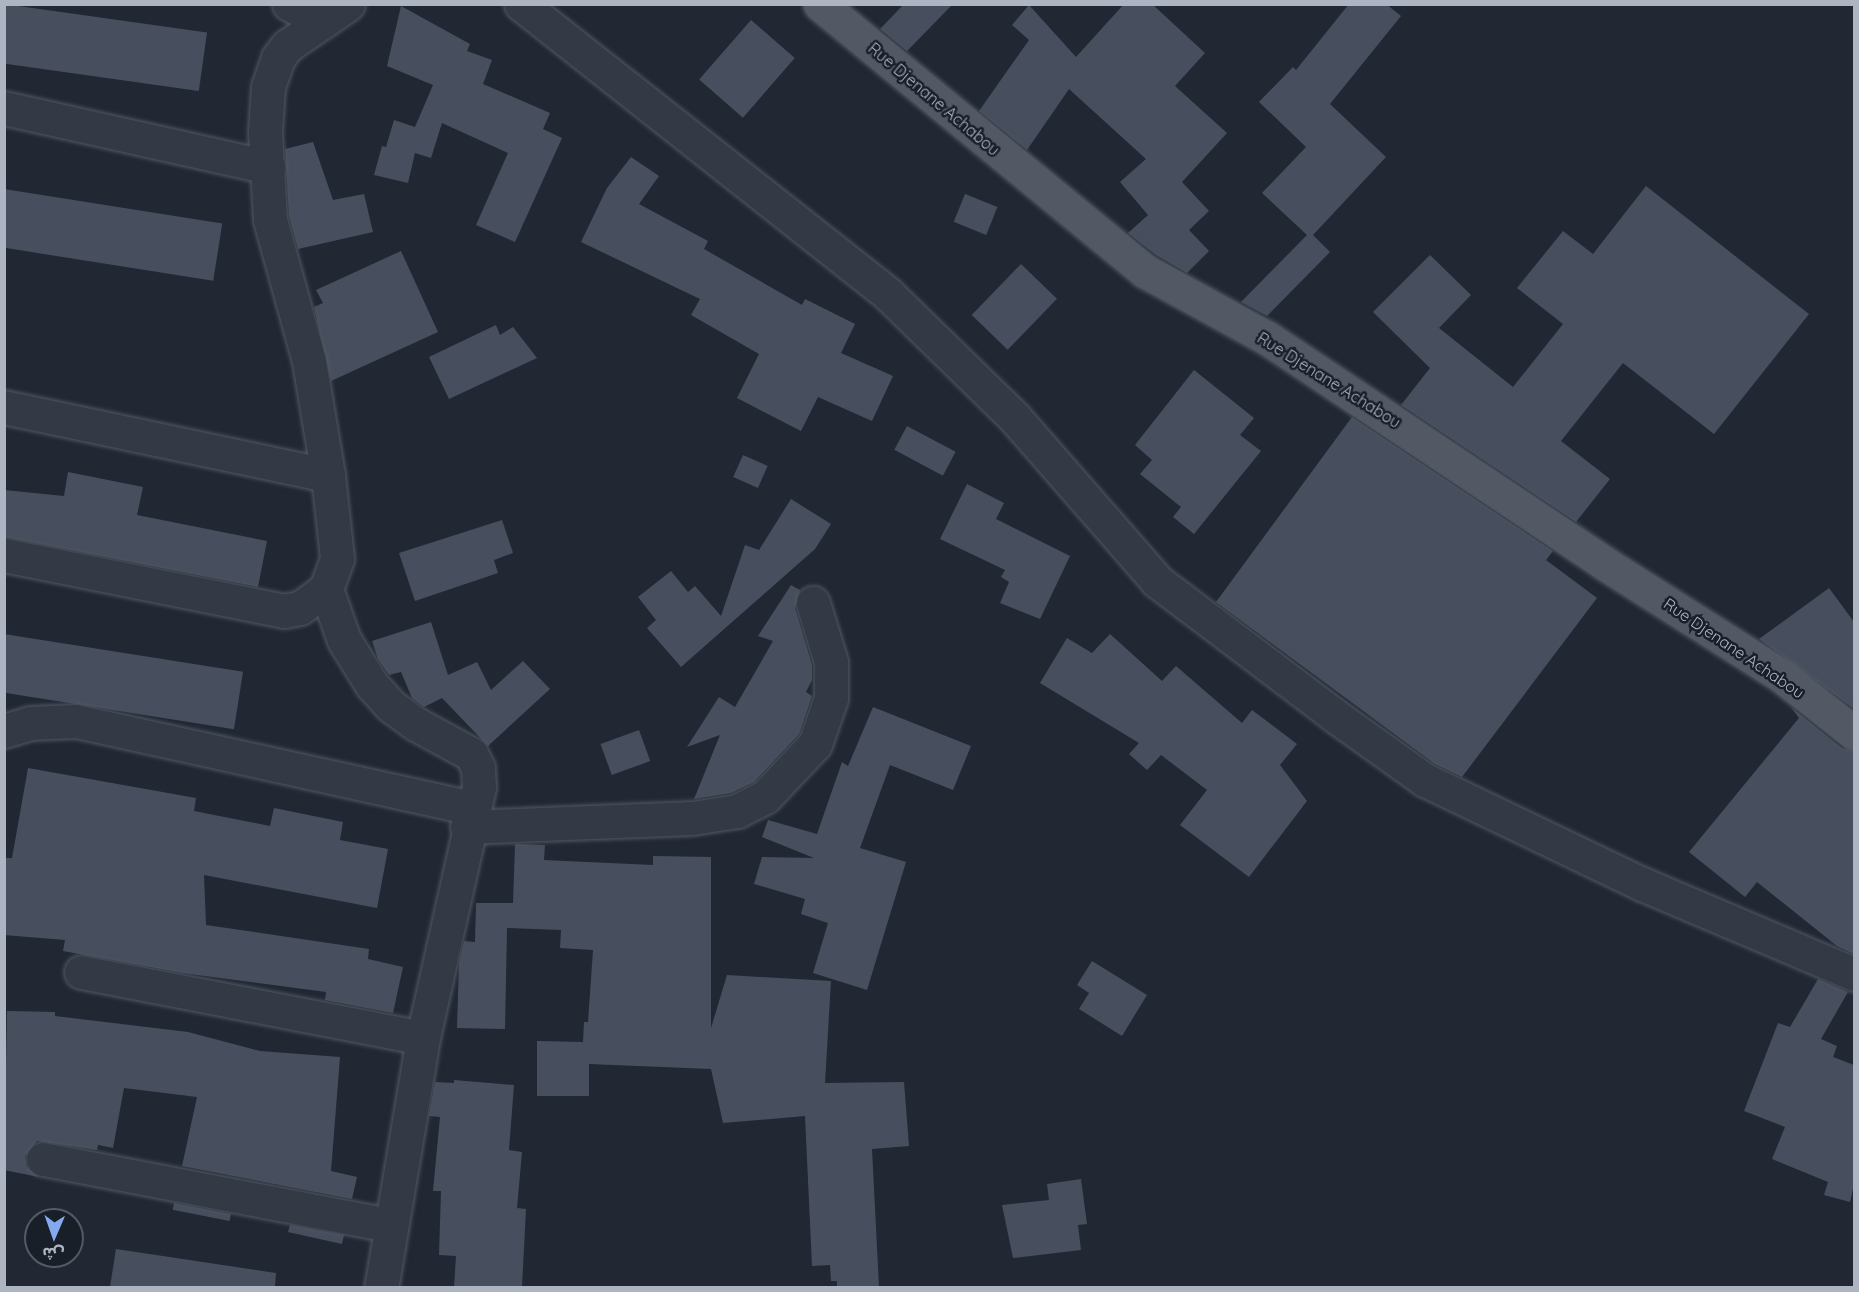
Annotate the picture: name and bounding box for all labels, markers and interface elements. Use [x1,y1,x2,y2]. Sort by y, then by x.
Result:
street label: Rue Djenane Achabou [864,38,1004,160]
street label: Rue Djenane Achabou [1254,328,1404,432]
street label: Rue Djenane Achabou [1660,594,1808,702]
north arrow [24,1208,84,1268]
text: ش [42,1244,65,1264]

